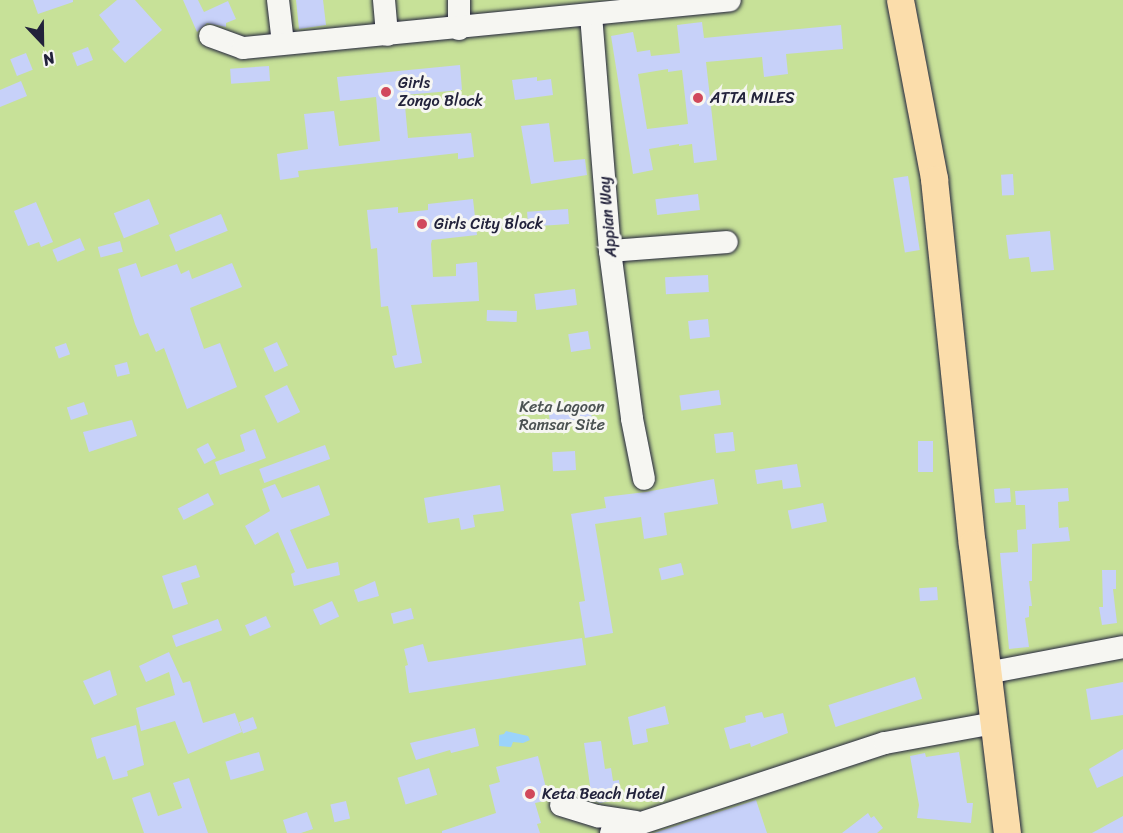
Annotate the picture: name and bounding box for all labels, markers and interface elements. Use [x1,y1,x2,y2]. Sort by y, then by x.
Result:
north arrow [12,12,72,72]
text: N [38,44,60,75]
place label: Girls Zongo Block [398,73,483,111]
marker: Girls Zongo Block [379,85,393,99]
place label: ATTA MILES [710,88,795,108]
marker: ATTA MILES [691,91,705,105]
street label: Appian Way [595,176,621,258]
place label: Girls City Block [434,214,543,234]
marker: Girls City Block [415,217,429,231]
park label: Keta Lagoon Ramsar Site [519,397,605,435]
place label: Keta Beach Hotel [542,784,665,804]
marker: Keta Beach Hotel [523,787,537,801]

